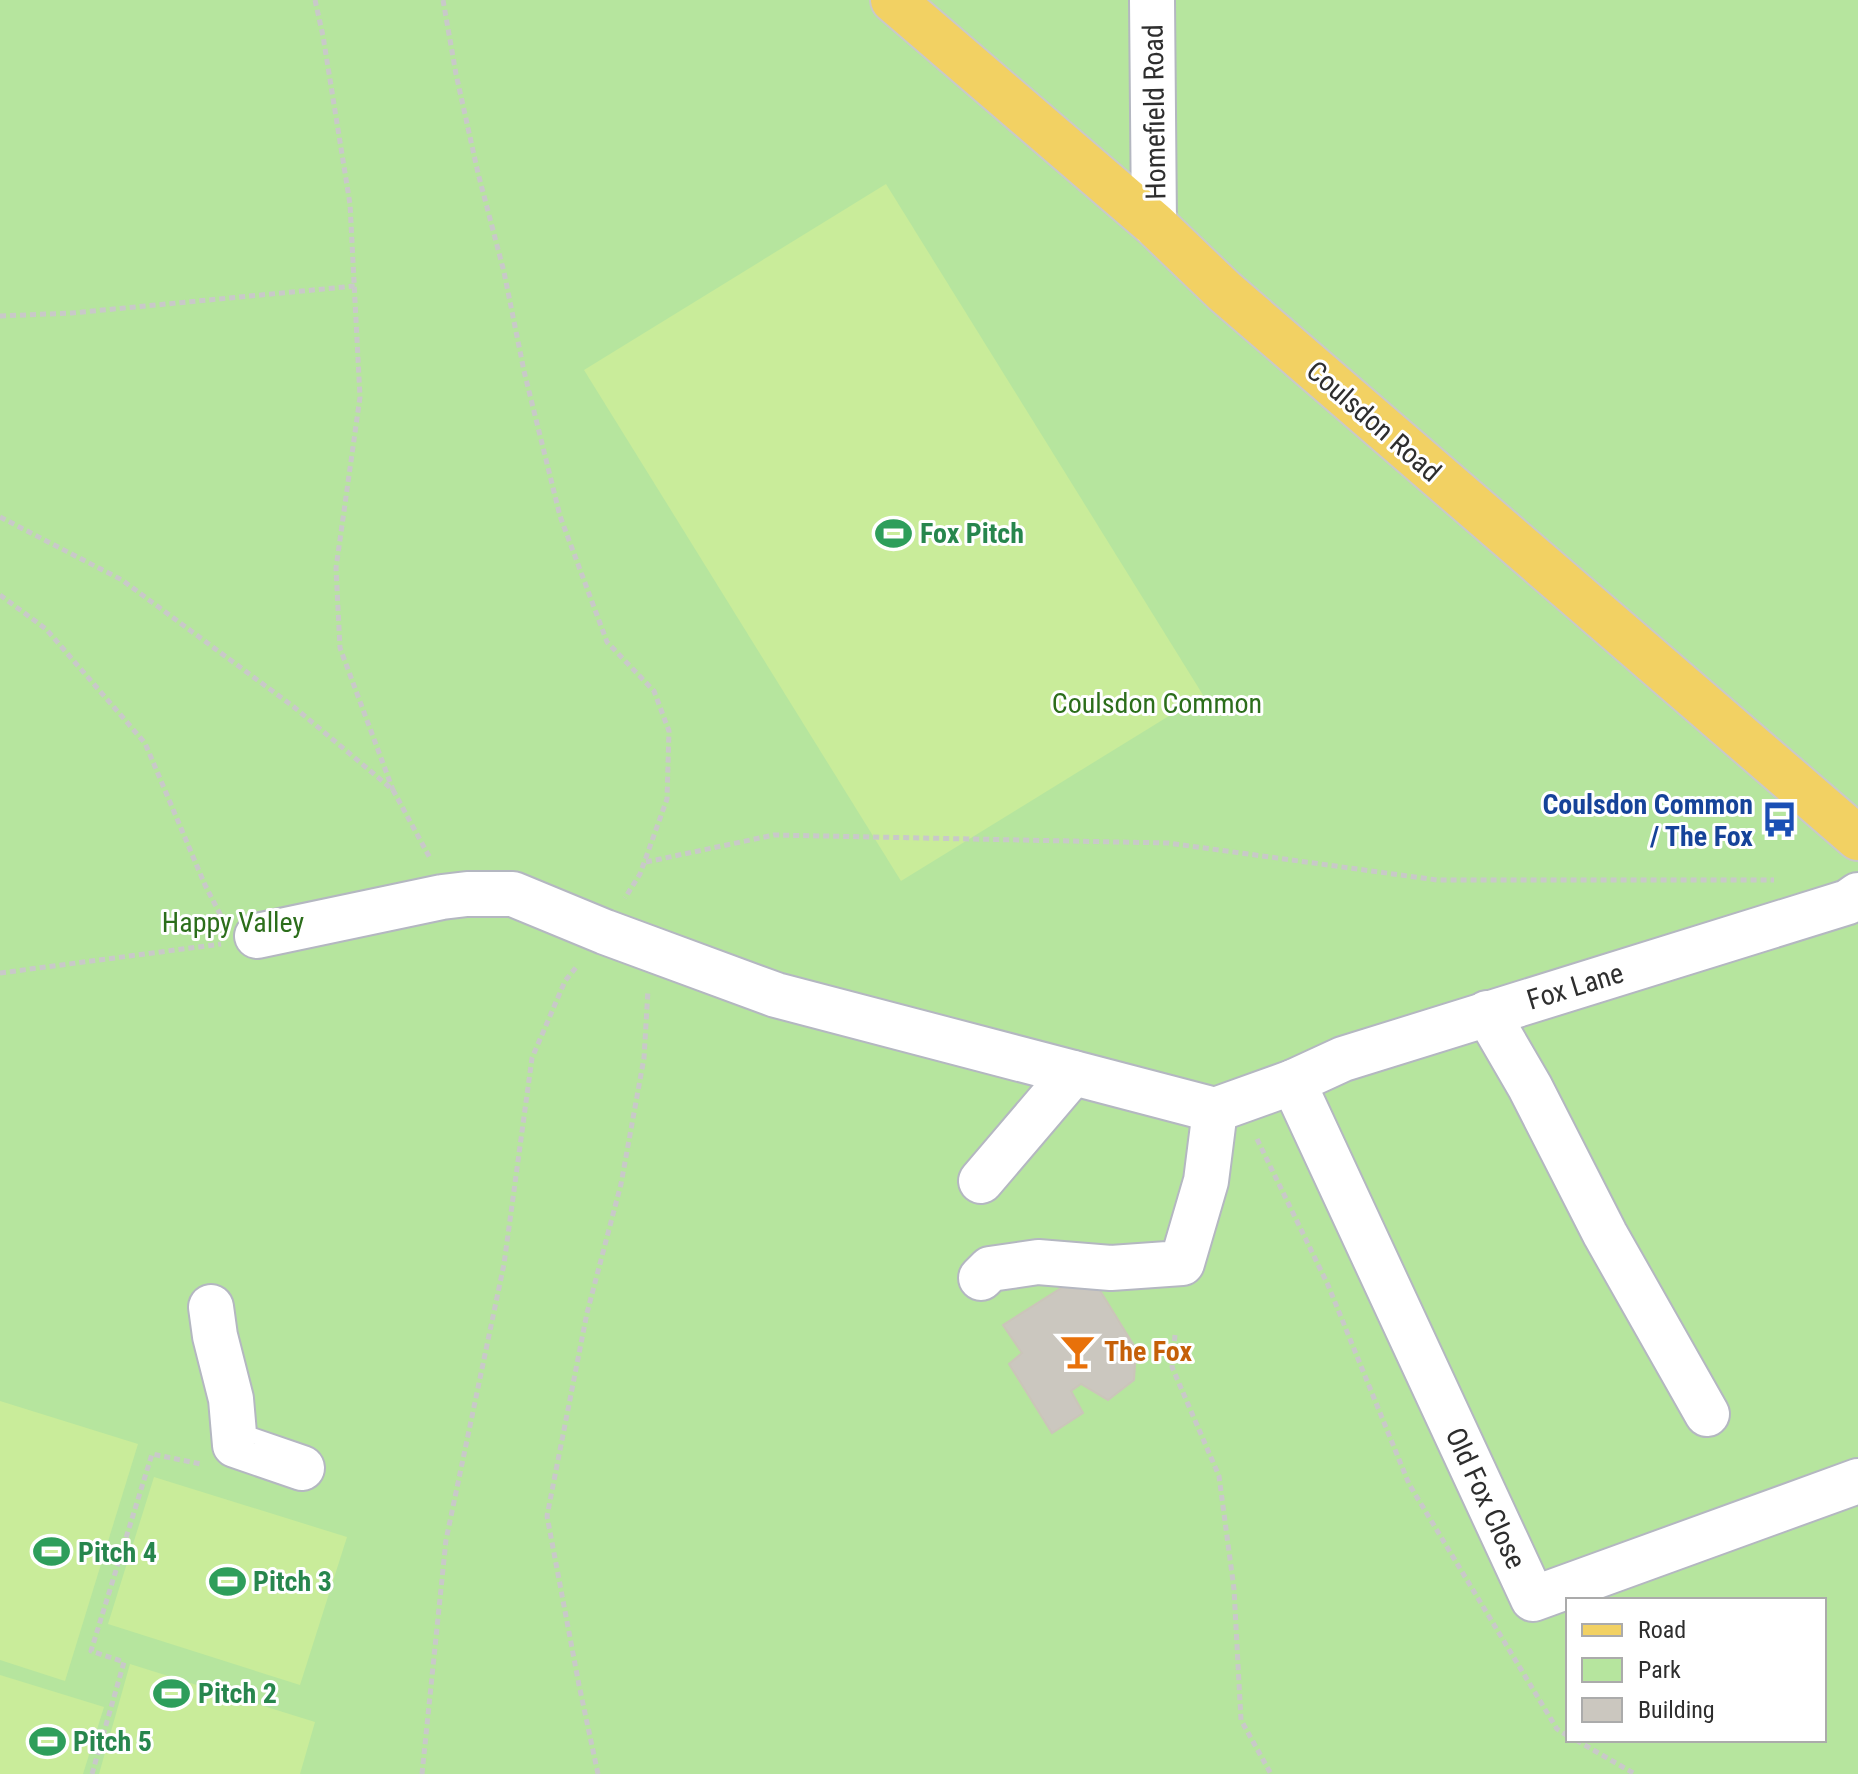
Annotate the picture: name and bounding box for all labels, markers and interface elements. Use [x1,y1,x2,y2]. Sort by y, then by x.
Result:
street label: Homefield Road [1136,24,1173,200]
street label: Coulsdon Road [1300,354,1447,489]
sports icon: Fox Pitch [875,514,913,552]
place label: Fox Pitch [920,517,1024,550]
park label: Coulsdon Common [1052,687,1262,720]
place label: Coulsdon Common / The Fox [1542,788,1753,853]
bus stop icon: Coulsdon Common / The Fox [1760,801,1798,839]
park label: Happy Valley [162,906,304,939]
street label: Fox Lane [1523,956,1627,1017]
bar icon: The Fox [1059,1332,1097,1370]
place label: The Fox [1104,1335,1193,1368]
street label: Old Fox Close [1439,1423,1533,1574]
sports icon: Pitch 4 [33,1533,71,1571]
place label: Pitch 4 [78,1536,157,1569]
sports icon: Pitch 3 [208,1562,246,1600]
place label: Pitch 3 [253,1565,332,1598]
legend [1566,1598,1826,1742]
text: Road [1638,1616,1686,1644]
text: Park [1638,1656,1681,1684]
sports icon: Pitch 2 [153,1674,191,1712]
place label: Pitch 2 [198,1677,277,1710]
text: Building [1638,1696,1715,1724]
sports icon: Pitch 5 [28,1722,66,1760]
place label: Pitch 5 [73,1725,152,1758]

